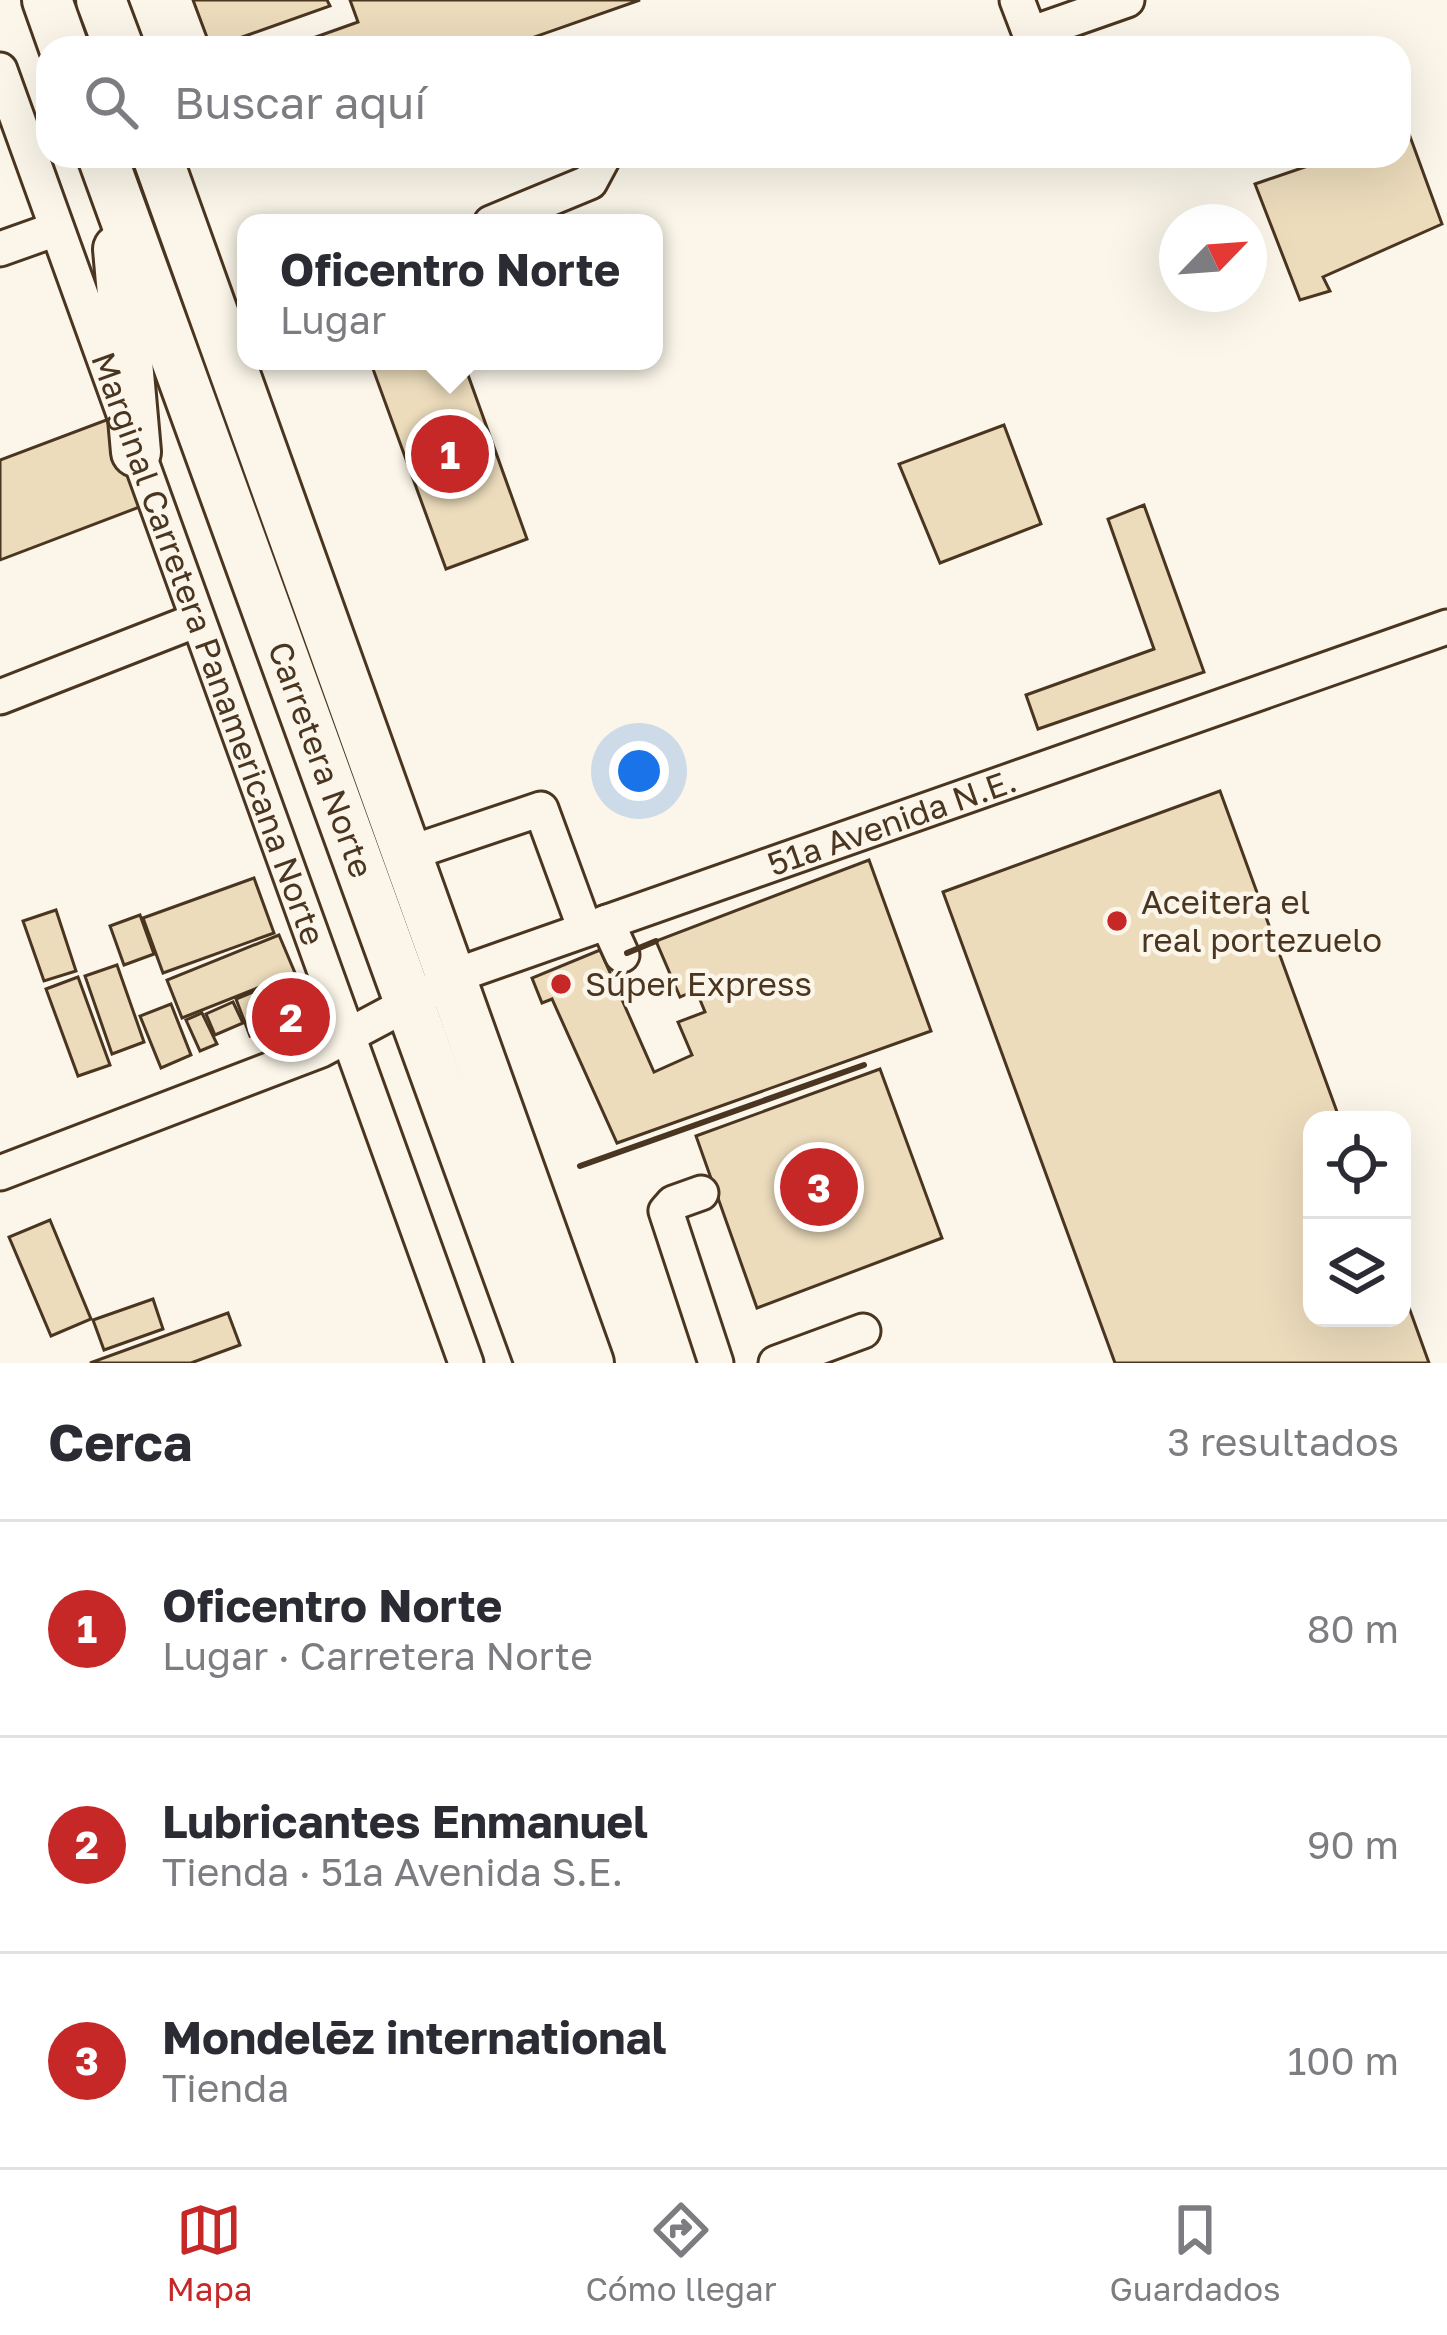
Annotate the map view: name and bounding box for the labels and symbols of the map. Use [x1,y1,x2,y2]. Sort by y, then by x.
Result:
north arrow [1159,204,1267,312]
street label: Marginal Carretera Panamericana Norte [84,347,334,950]
pin: 1 [411,409,489,499]
street label: Carretera Norte [261,636,382,883]
your location [609,741,669,801]
street label: 51a Avenida N.E. [762,760,1021,883]
place label: Aceitera el real portezuelo [1141,882,1382,959]
marker: Aceitera el real portezuelo [1104,908,1130,934]
place label: Súper Express [585,964,812,1003]
marker: Súper Express [548,971,574,997]
pin: 2 [252,972,330,1062]
pin: 3 [780,1142,858,1232]

